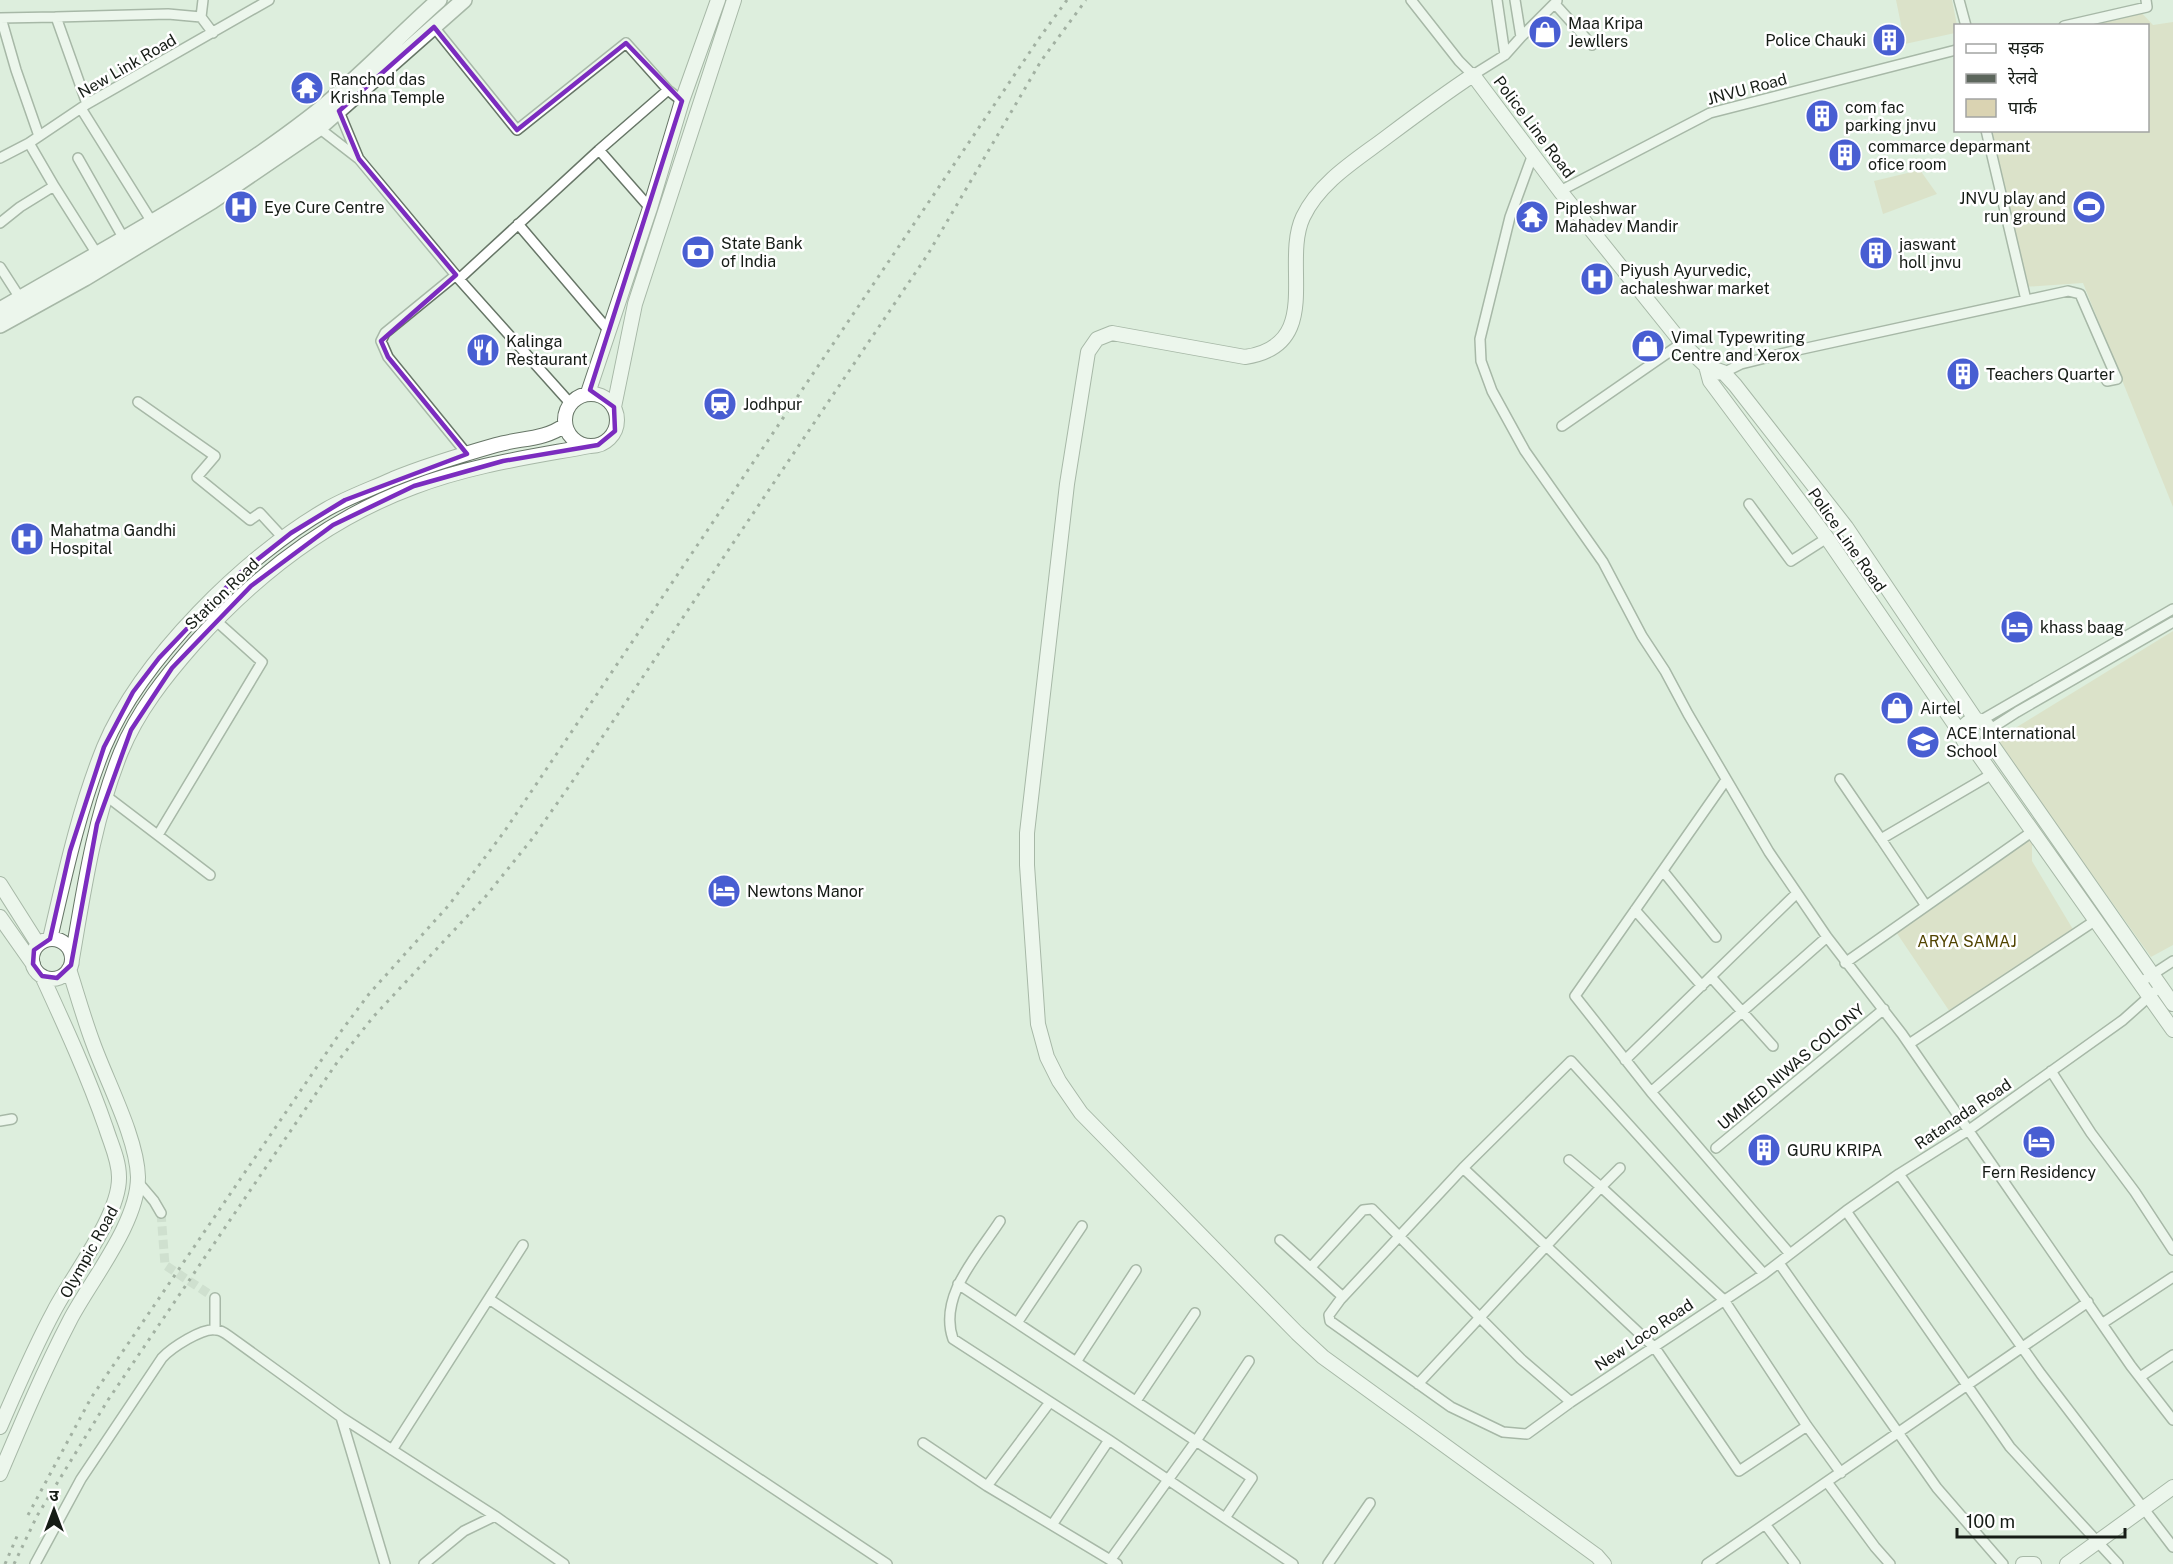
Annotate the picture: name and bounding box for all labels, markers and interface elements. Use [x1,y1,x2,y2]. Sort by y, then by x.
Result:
shop icon: Maa Kripa Jewllers [1527,14,1563,50]
place label: Maa Kripa Jewllers [1568,14,1643,51]
building icon: Police Chauki [1871,22,1907,58]
legend [1954,24,2149,132]
street label: New Link Road [74,30,180,102]
place label: Police Chauki [1765,31,1866,50]
text: सड़क [2008,37,2045,58]
text: रेलवे [2007,67,2039,88]
street label: JNVU Road [1705,69,1789,109]
temple icon: Ranchod das Krishna Temple [289,70,325,106]
place label: Ranchod das Krishna Temple [330,70,445,107]
street label: Police Line Road [1490,72,1578,182]
text: पार्क [2008,97,2038,118]
building icon: com fac parking jnvu [1804,98,1840,134]
place label: com fac parking jnvu [1845,98,1936,135]
building icon: commarce deparmant ofice room [1827,137,1863,173]
place label: commarce deparmant ofice room [1868,137,2031,174]
hospital icon: Eye Cure Centre [223,189,259,225]
place label: JNVU play and run ground [1959,189,2066,226]
sports icon: JNVU play and run ground [2071,189,2107,225]
place label: Eye Cure Centre [264,198,385,217]
temple icon: Pipleshwar Mahadev Mandir [1514,199,1550,235]
place label: Pipleshwar Mahadev Mandir [1555,199,1679,236]
bank icon: State Bank of India [680,234,716,270]
place label: State Bank of India [721,234,803,271]
building icon: jaswant holl jnvu [1858,235,1894,271]
place label: jaswant holl jnvu [1898,235,1961,272]
hospital icon: Piyush Ayurvedic, achaleshwar market [1579,261,1615,297]
place label: Piyush Ayurvedic, achaleshwar market [1620,261,1770,298]
shop icon: Vimal Typewriting Centre and Xerox [1630,328,1666,364]
place label: Vimal Typewriting Centre and Xerox [1671,328,1805,365]
restaurant icon: Kalinga Restaurant [465,332,501,368]
place label: Kalinga Restaurant [506,332,588,369]
building icon: Teachers Quarter [1945,356,1981,392]
place label: Teachers Quarter [1986,365,2115,384]
station icon: Jodhpur [702,386,738,422]
place label: Jodhpur [743,395,802,414]
street label: Police Line Road [1804,484,1890,596]
hospital icon: Mahatma Gandhi Hospital [9,521,45,557]
place label: Mahatma Gandhi Hospital [50,521,176,558]
street label: Station Road [181,554,263,634]
hotel icon: khass baag [1999,609,2035,645]
place label: khass baag [2040,618,2124,637]
shop icon: Airtel [1879,690,1915,726]
place label: Airtel [1920,699,1962,718]
school or university icon: ACE International School [1905,724,1941,760]
place label: ACE International School [1946,724,2076,761]
hotel icon: Newtons Manor [706,873,742,909]
place label: Newtons Manor [747,882,864,901]
park label: ARYA SAMAJ [1917,932,2017,951]
street label: UMMED NIWAS COLONY [1714,1000,1868,1134]
street label: Ratanada Road [1911,1075,2015,1153]
hotel icon: Fern Residency [2021,1124,2057,1160]
building icon: GURU KRIPA [1746,1132,1782,1168]
place label: GURU KRIPA [1787,1141,1882,1160]
place label: Fern Residency [1982,1163,2097,1182]
street label: Olympic Road [56,1203,122,1301]
street label: New Loco Road [1591,1295,1697,1375]
north arrow [24,1480,84,1540]
text: उ [49,1486,59,1505]
scale bar [1957,1501,2125,1539]
text: 100 m [1966,1511,2015,1532]

